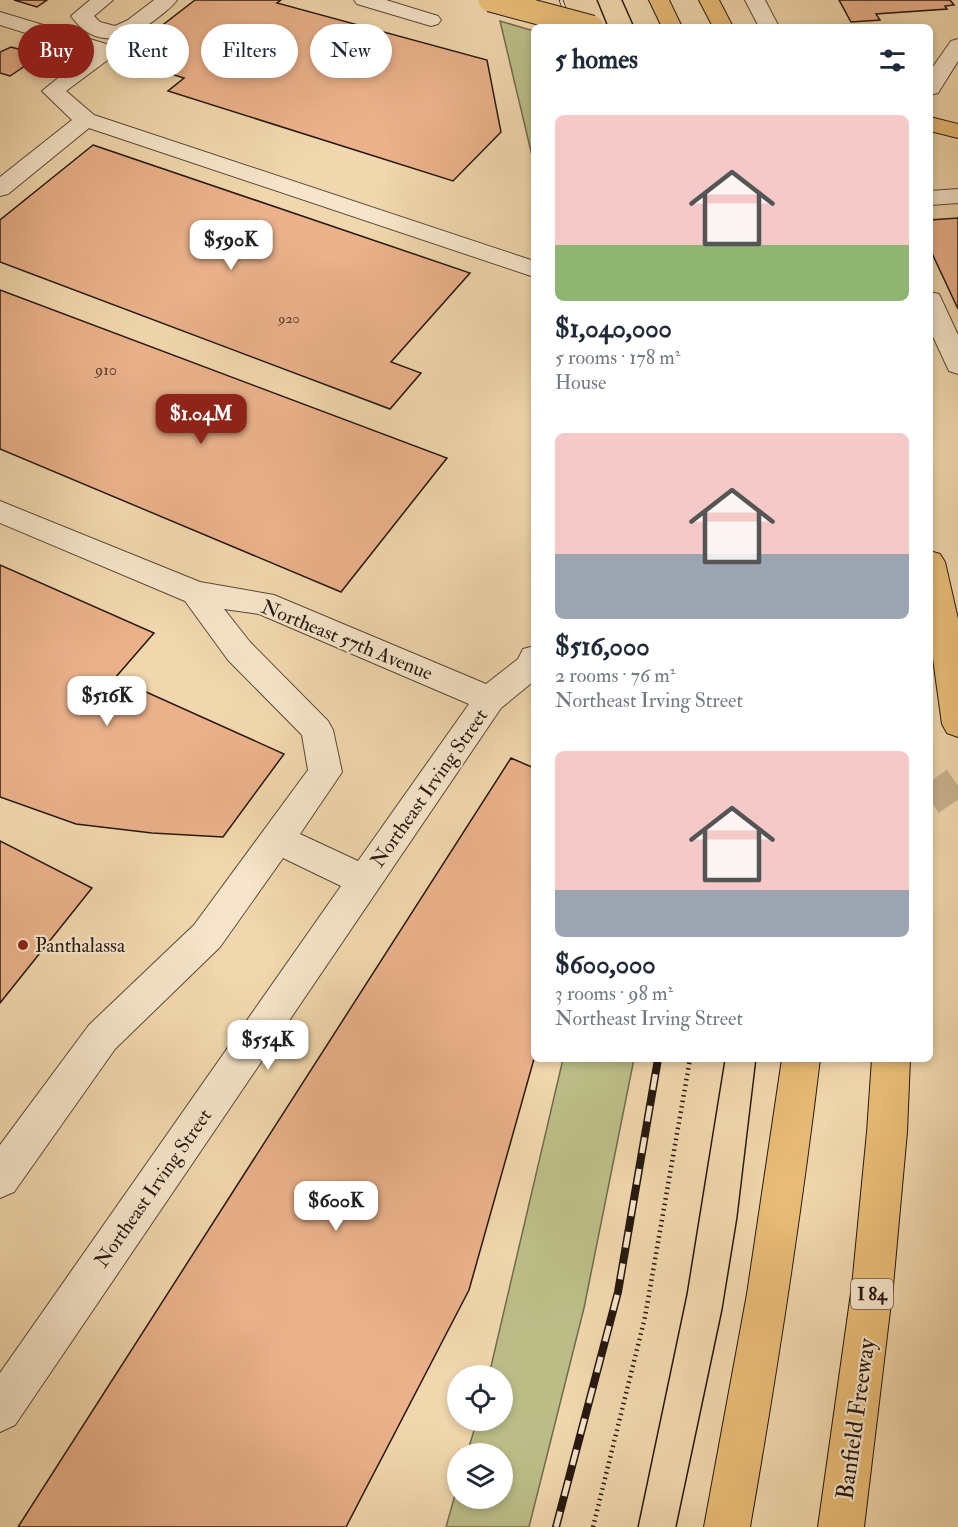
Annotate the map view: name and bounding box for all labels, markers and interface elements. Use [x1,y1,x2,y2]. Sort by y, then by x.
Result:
chip: Buy [18,24,94,78]
chip: Rent [106,24,189,78]
chip: Filters [201,24,298,78]
chip: New [310,24,392,78]
text: 5 homes [555,44,638,76]
icon: filters [876,44,909,77]
icon: home [678,154,786,262]
pin: $590K [189,220,273,271]
text: $590K [204,227,258,252]
house number: 920 [277,310,300,327]
text: $1,040,000 [555,313,672,345]
text: 5 rooms · 178 m² [555,345,680,370]
house number: 910 [94,360,117,380]
text: House [555,370,606,395]
pin: $1.04M [152,394,250,445]
text: $1.04M [170,401,232,426]
icon: home [678,472,786,580]
street label: Northeast 57th Avenue [258,594,436,686]
text: $516,000 [555,631,650,663]
text: 2 rooms · 76 m² [555,663,675,688]
pin: $516K [65,676,149,727]
text: $516K [81,683,133,708]
text: Northeast Irving Street [555,688,743,713]
street label: Northeast Irving Street [365,703,493,872]
icon: home [678,790,786,898]
place label: Panthalassa [35,933,126,958]
marker: Panthalassa [16,938,30,952]
text: $600,000 [555,949,656,981]
text: 3 rooms · 98 m² [555,981,673,1006]
text: Northeast Irving Street [555,1006,743,1031]
pin: $554K [226,1020,310,1071]
text: $554K [241,1027,295,1052]
street label: Northeast Irving Street [89,1103,217,1272]
pin: $600K [294,1181,378,1232]
text: $600K [308,1188,364,1213]
road number: I 84 [851,1279,893,1309]
street label: Banfield Freeway [829,1336,883,1502]
map controls [447,1365,513,1509]
button: locate [447,1365,513,1431]
button: layers [447,1443,513,1509]

